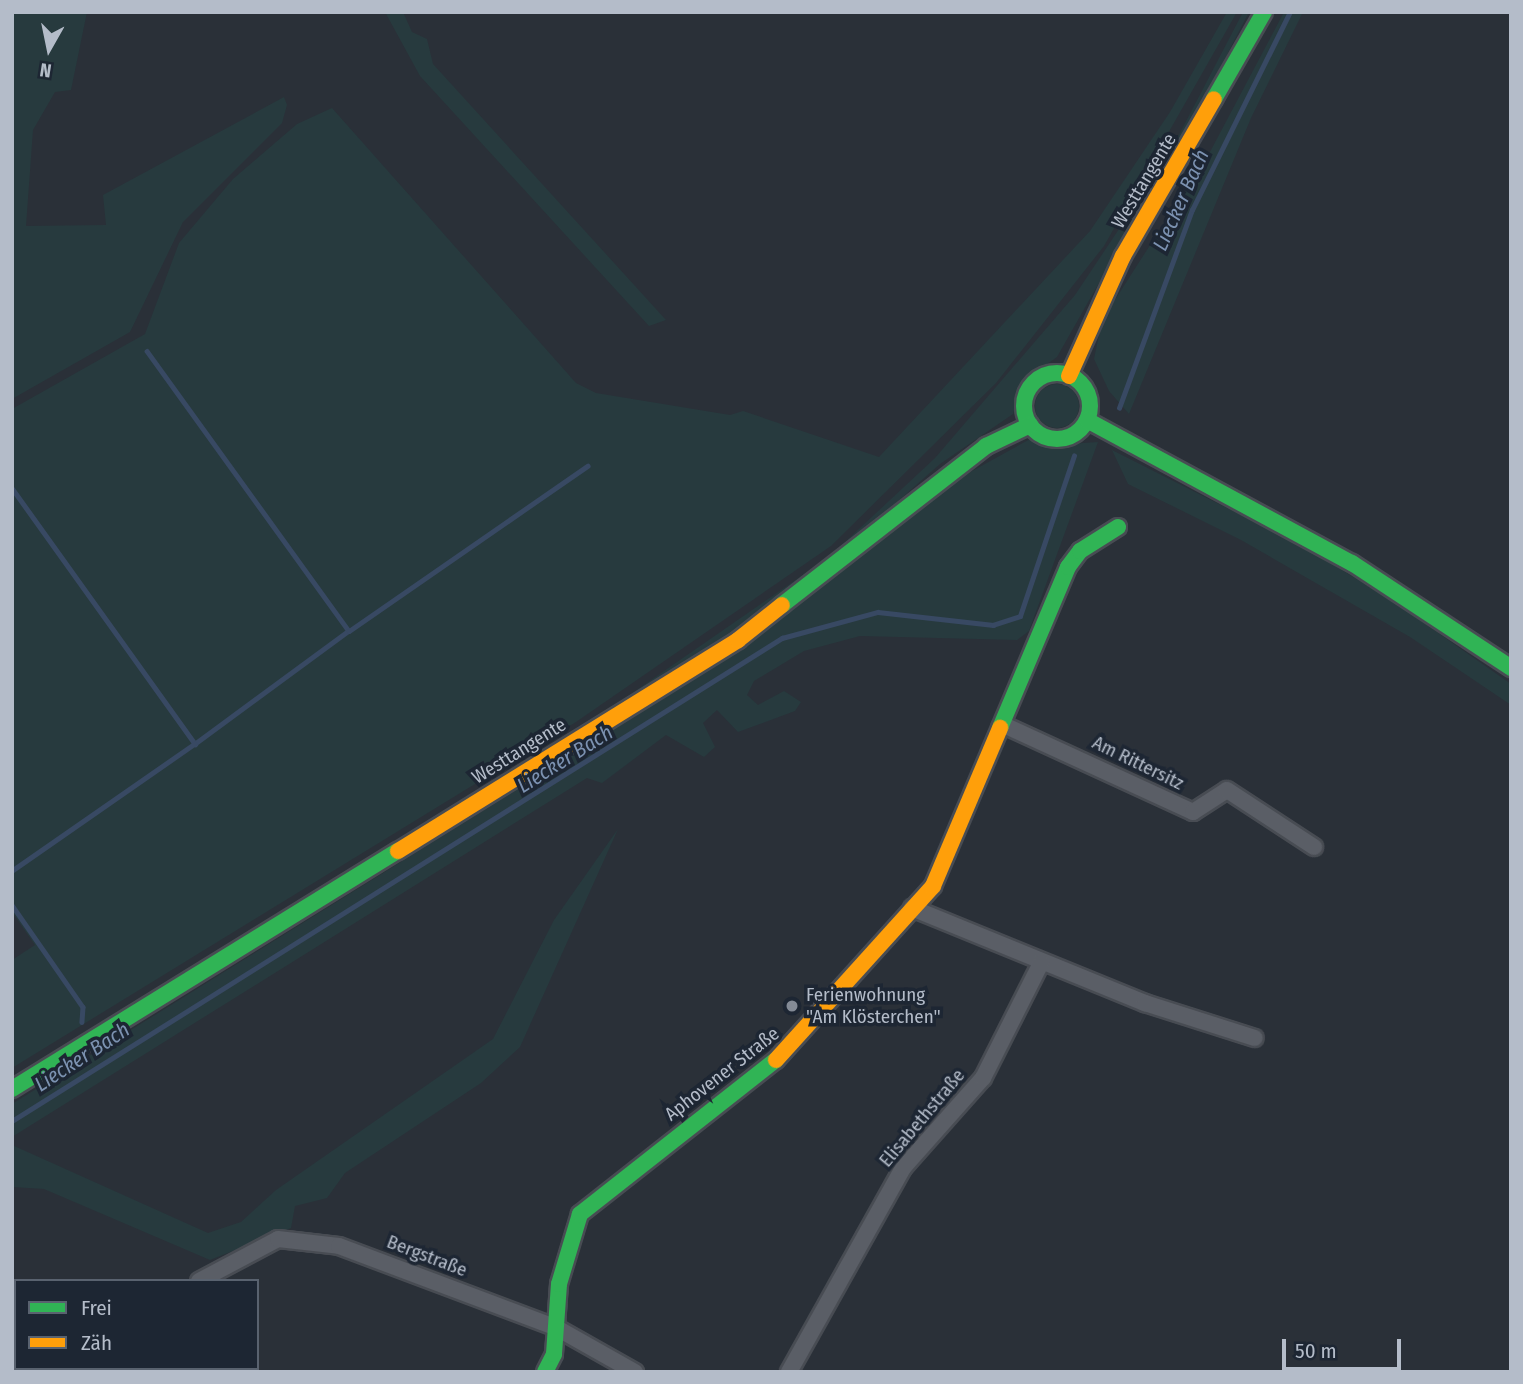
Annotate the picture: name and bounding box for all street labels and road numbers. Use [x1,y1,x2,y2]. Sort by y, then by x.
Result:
street label: Westtangente [1107,129,1181,233]
street label: Westtangente [468,713,570,789]
street label: Am Rittersitz [1089,731,1187,795]
street label: Aphovener Straße [660,1022,784,1126]
street label: Elisabethstraße [874,1064,970,1172]
street label: Bergstraße [384,1230,470,1282]

